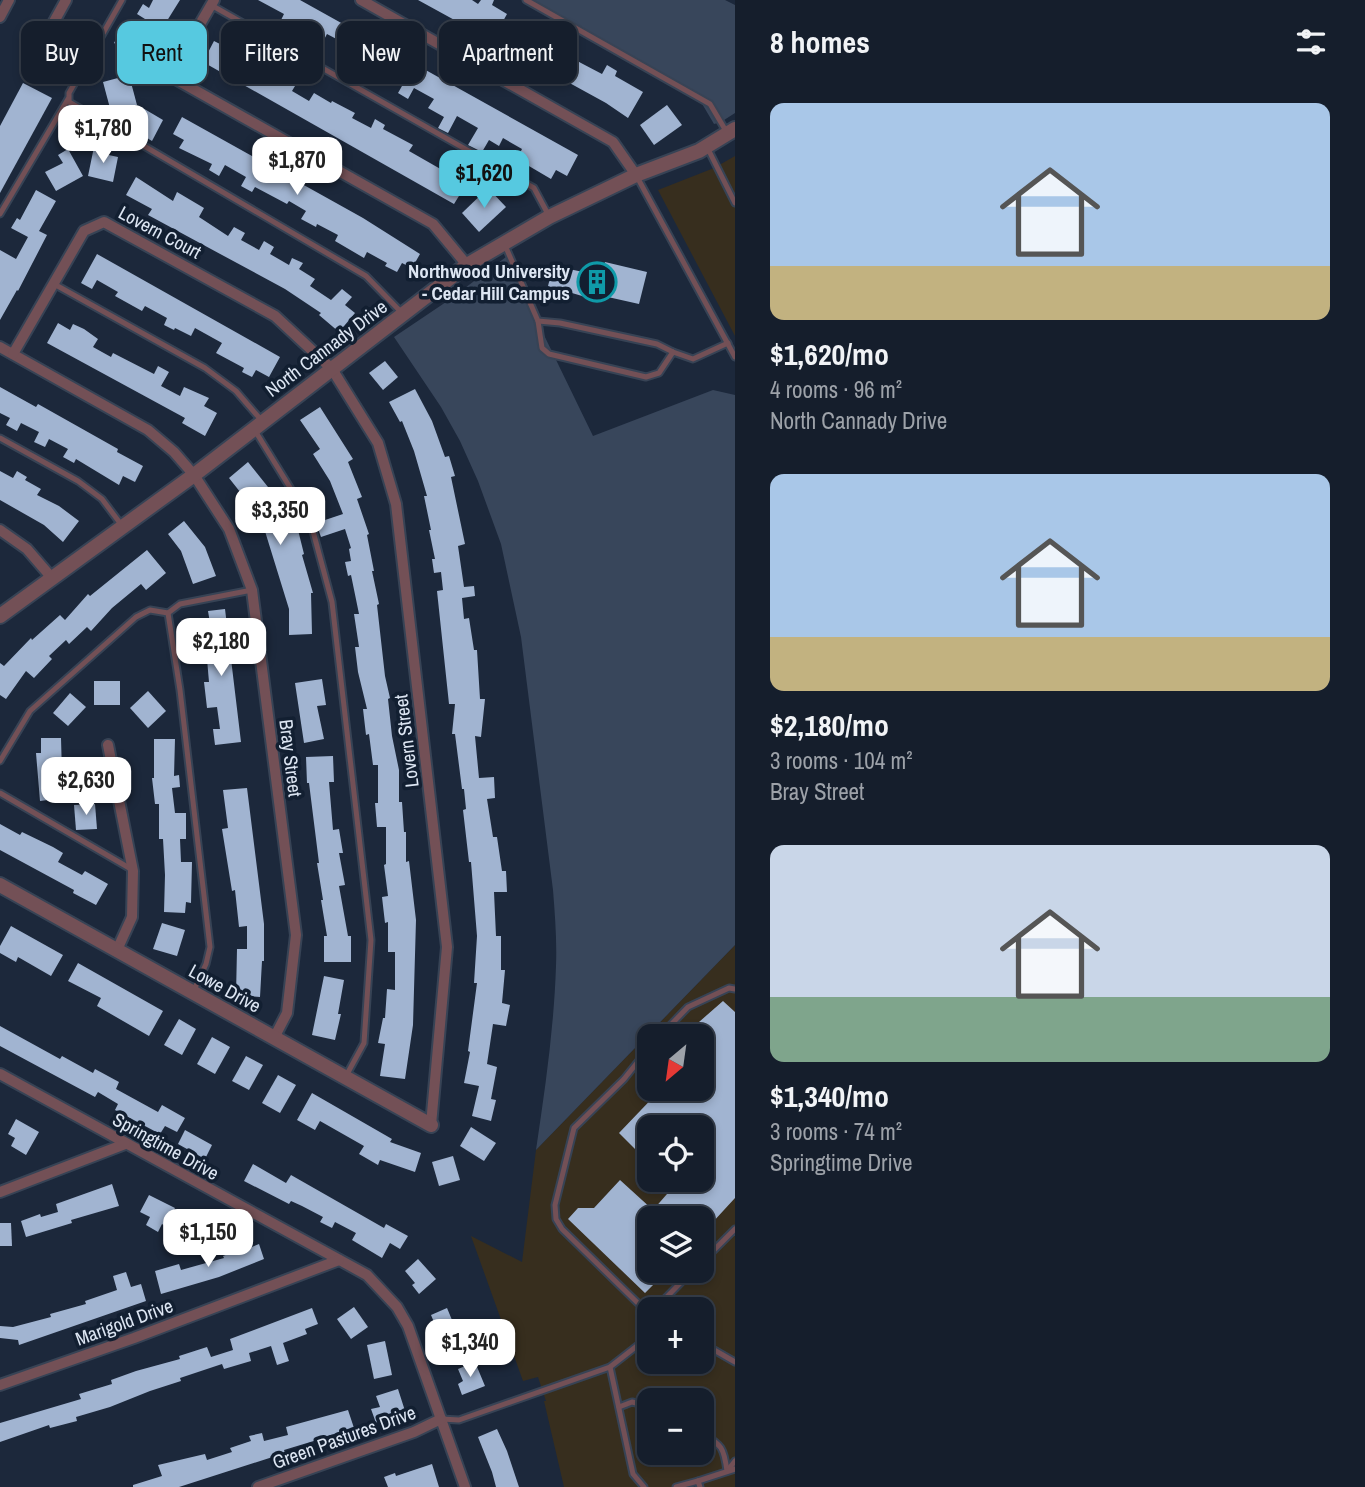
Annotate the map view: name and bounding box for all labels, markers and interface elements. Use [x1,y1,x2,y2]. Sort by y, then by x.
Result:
chip: Buy [21,21,103,84]
chip: Rent [117,21,207,84]
chip: Filters [221,21,323,84]
chip: New [337,21,425,84]
chip: Apartment [439,21,577,84]
text: 8 homes [770,22,870,62]
icon: filters [1292,23,1330,61]
pin: $1,780 [46,106,160,165]
text: $1,780 [74,112,132,143]
pin: $1,870 [240,138,354,197]
text: $1,870 [268,144,326,175]
icon: home [987,149,1113,275]
pin: $1,620 [427,150,541,210]
text: $1,620 [455,157,513,188]
street label: Lovern Court [114,199,206,265]
place label: Northwood University - Cedar Hill Campus [408,258,570,306]
building icon: Northwood University - Cedar Hill Campus [576,261,618,303]
street label: North Cannady Drive [260,294,392,402]
text: $1,620/mo [770,334,889,374]
text: 4 rooms · 96 m² [770,374,902,405]
text: North Cannady Drive [770,405,947,436]
pin: $3,350 [223,488,337,547]
text: $3,350 [251,494,309,525]
icon: home [987,520,1113,646]
pin: $2,180 [164,618,278,678]
text: $2,180 [192,625,250,656]
street label: Lovern Street [387,692,425,789]
text: $2,180/mo [770,705,889,745]
street label: Bray Street [273,718,309,799]
text: 3 rooms · 104 m² [770,745,913,776]
pin: $2,630 [29,758,143,817]
text: $2,630 [57,764,115,795]
text: Bray Street [770,776,864,807]
icon: home [987,891,1113,1017]
street label: Lowe Drive [184,958,266,1018]
north arrow [637,1024,714,1101]
map controls [637,1024,714,1465]
text: $1,340/mo [770,1076,889,1116]
street label: Springtime Drive [108,1106,224,1186]
button: locate [637,1115,714,1192]
text: 3 rooms · 74 m² [770,1116,902,1147]
text: Springtime Drive [770,1147,913,1178]
button: layers [637,1206,714,1283]
pin: $1,150 [151,1210,265,1269]
text: $1,150 [179,1216,237,1247]
street label: Marigold Drive [72,1292,176,1352]
button: + [637,1297,714,1374]
pin: $1,340 [413,1320,527,1379]
text: $1,340 [441,1326,499,1357]
button: − [637,1388,714,1465]
street label: Green Pastures Drive [269,1399,419,1475]

